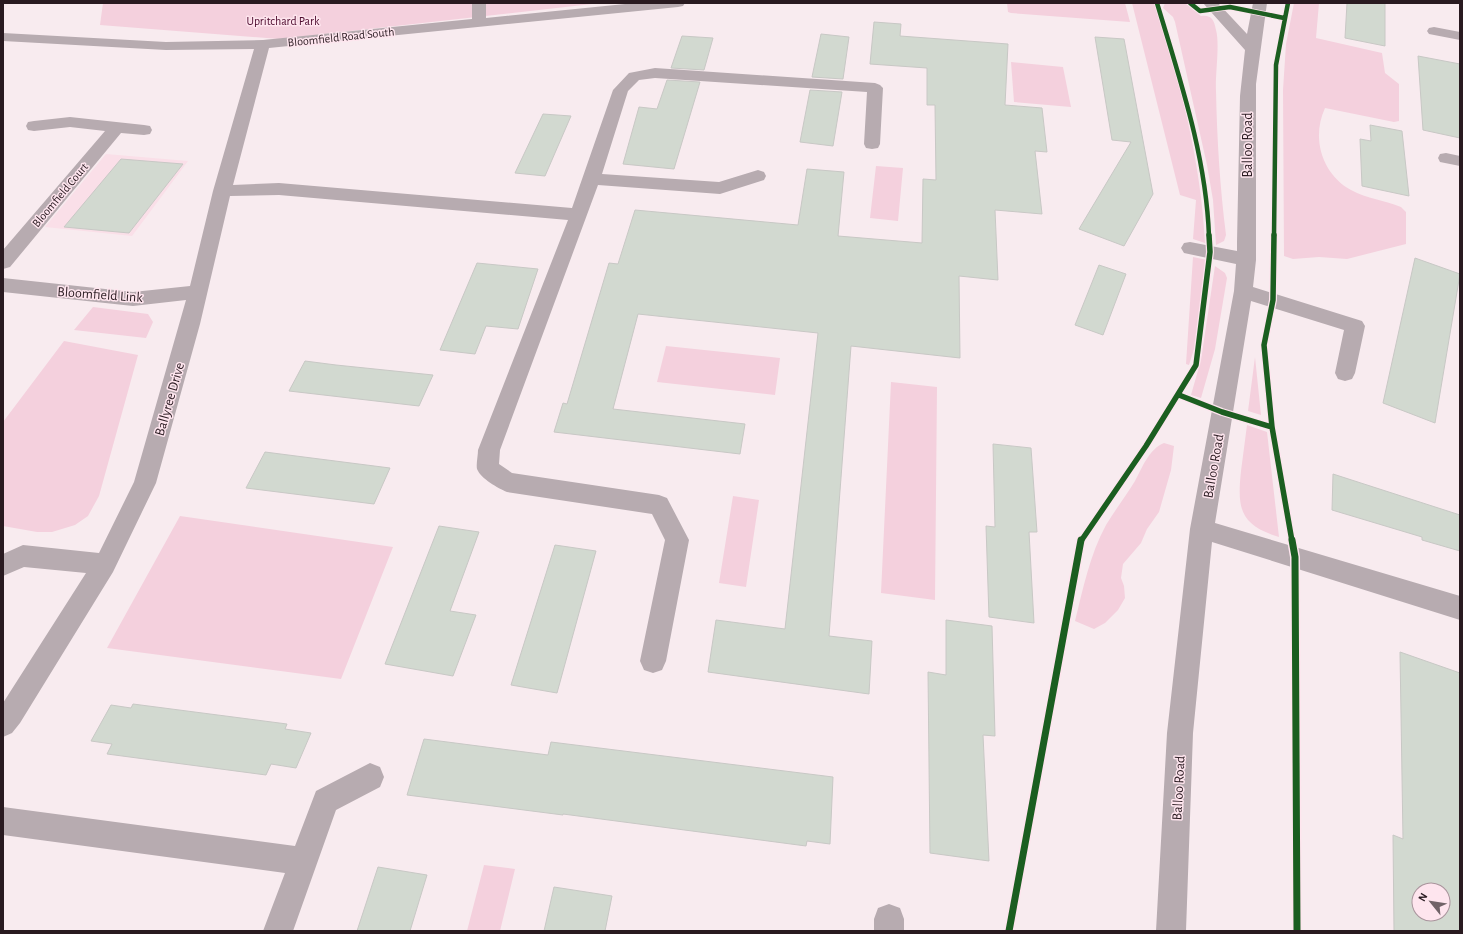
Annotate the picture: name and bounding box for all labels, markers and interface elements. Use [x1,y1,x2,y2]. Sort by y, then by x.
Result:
park label: Upritchard Park [247,15,320,27]
street label: Bloomfield Road South [287,25,395,49]
street label: Balloo Road [1241,113,1255,177]
street label: Bloomfield Court [30,161,90,229]
street label: Bloomfield Link [57,285,144,305]
street label: Ballyree Drive [153,361,187,438]
street label: Balloo Road [1201,433,1227,499]
street label: Balloo Road [1170,755,1188,821]
north arrow [1411,882,1451,922]
text: N [1416,891,1429,903]

